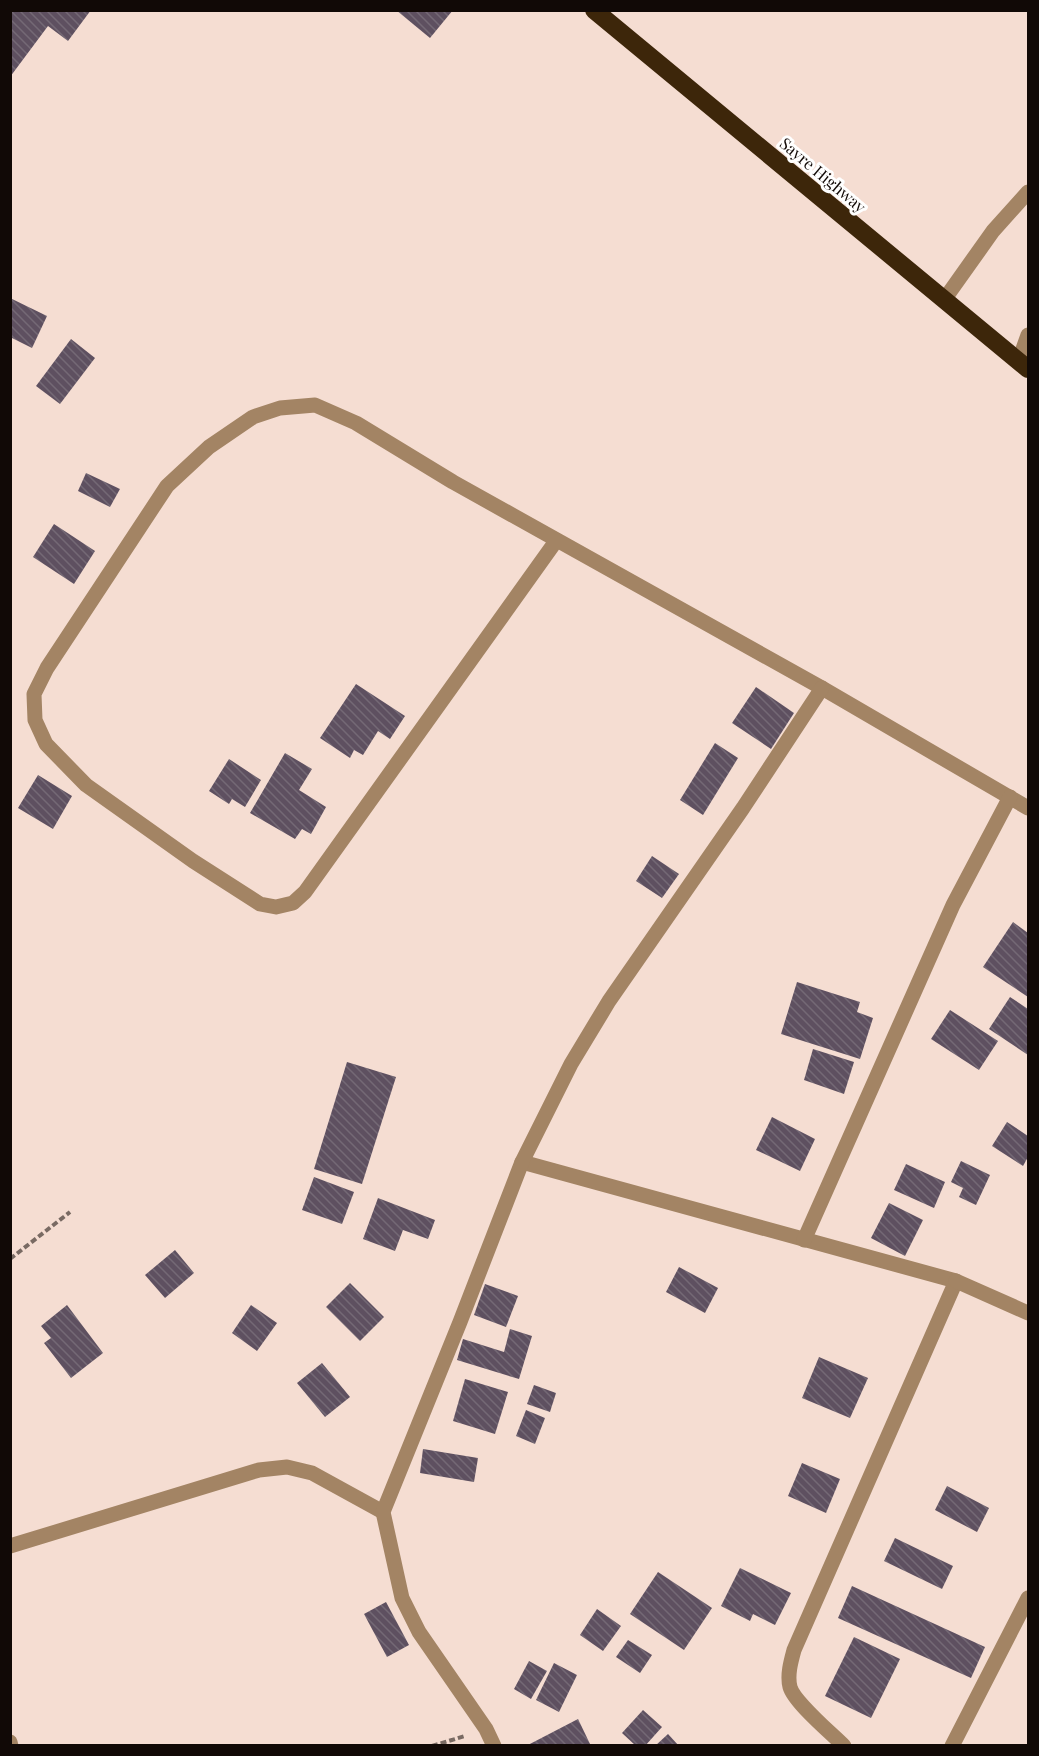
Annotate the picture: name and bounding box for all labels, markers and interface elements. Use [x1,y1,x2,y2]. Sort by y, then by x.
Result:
street label: Sayre Highway [776,132,871,217]

